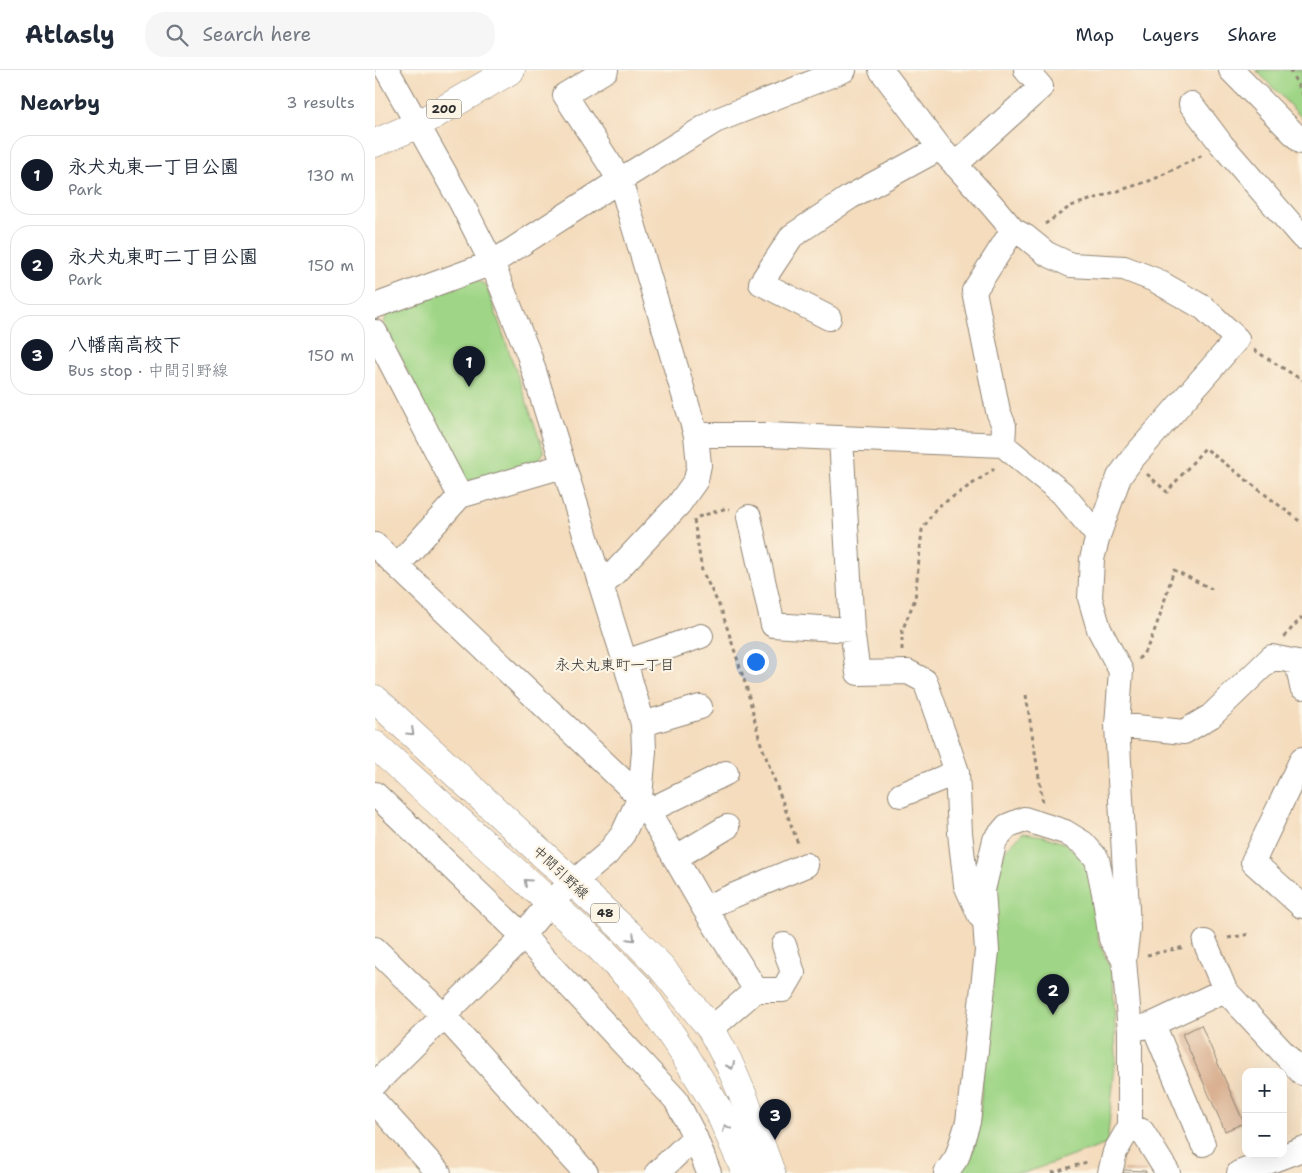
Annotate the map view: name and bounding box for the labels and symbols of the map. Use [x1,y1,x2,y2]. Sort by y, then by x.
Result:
road number: 200 [427,100,461,118]
pin: 1 [453,346,485,387]
your location [743,649,769,675]
district label: 永犬丸東町一丁目 [555,655,675,675]
one-way arrow [405,726,414,735]
street label: 中間引野線 [529,842,593,902]
one-way arrow [523,879,532,888]
road number: 48 [591,904,619,922]
one-way arrow [626,932,635,941]
pin: 2 [1037,974,1069,1015]
one-way arrow [724,1061,735,1070]
pin: 3 [759,1099,791,1140]
one-way arrow [722,1124,733,1133]

